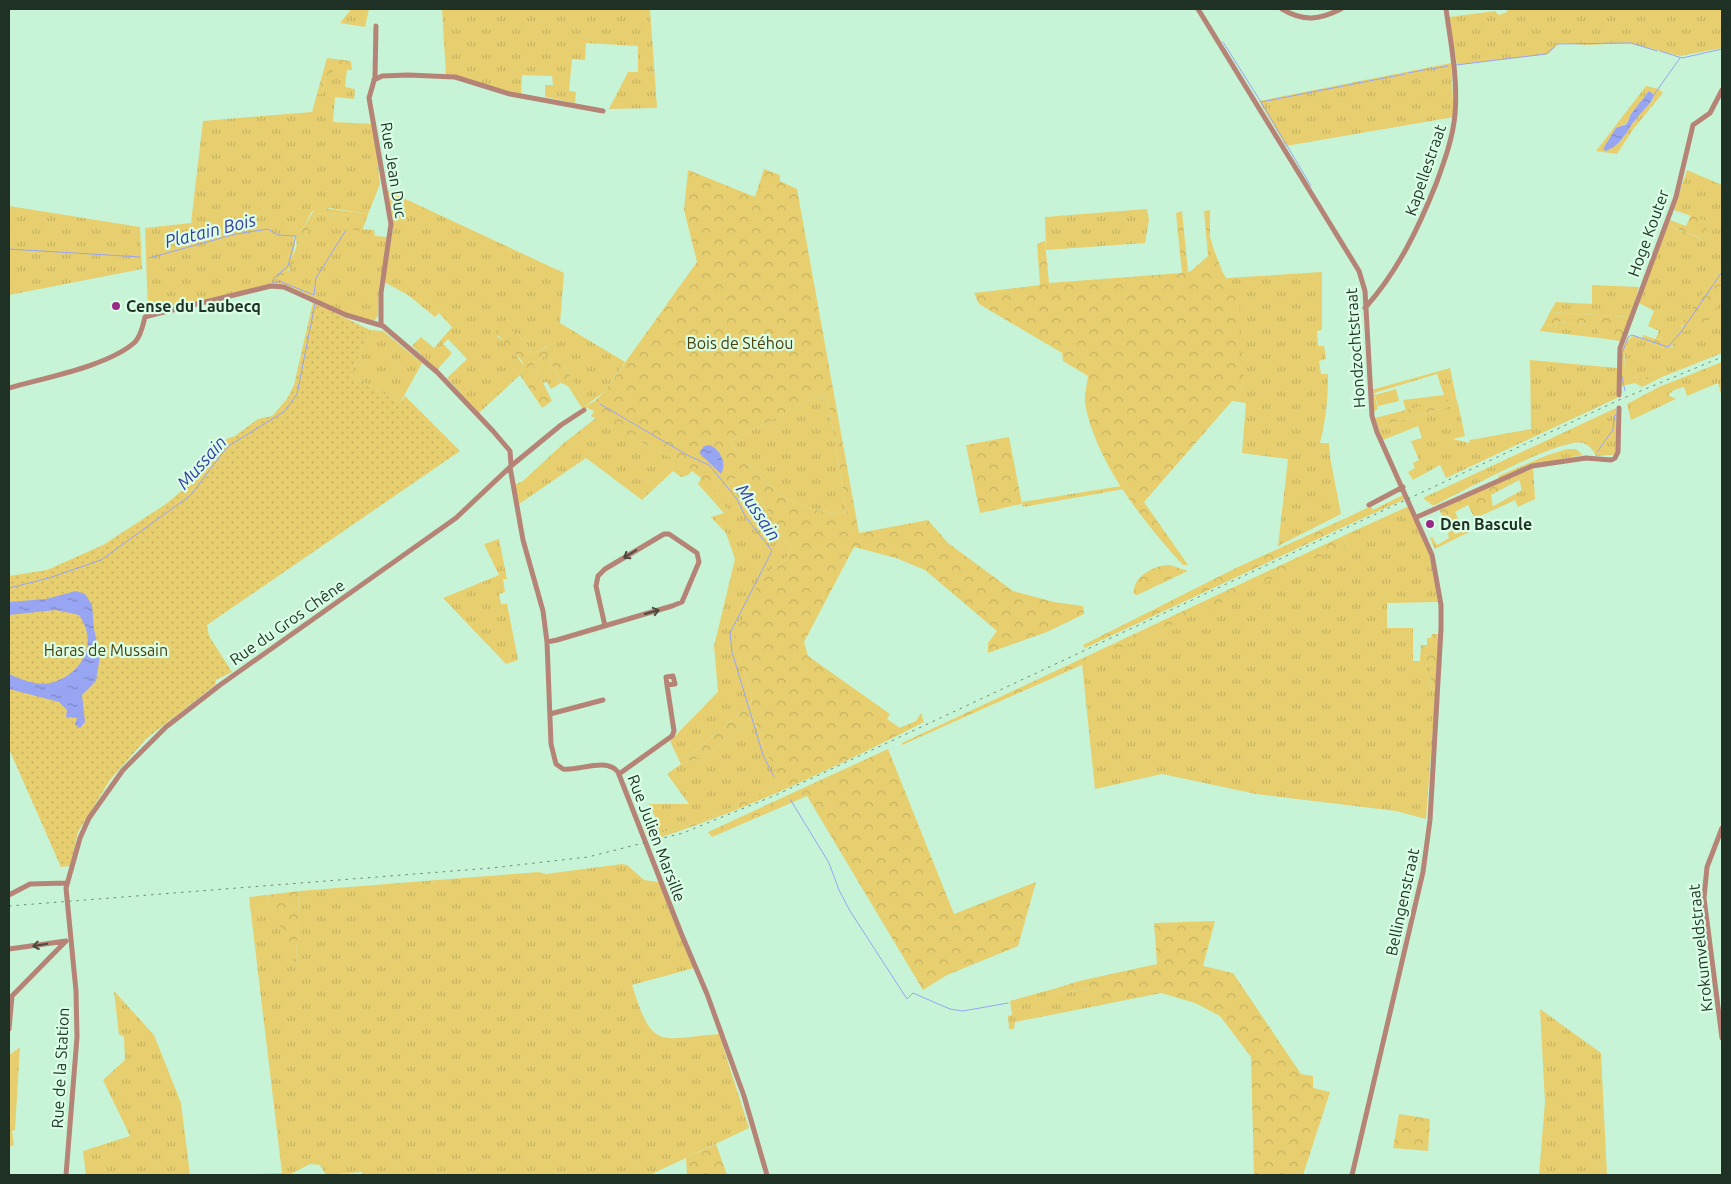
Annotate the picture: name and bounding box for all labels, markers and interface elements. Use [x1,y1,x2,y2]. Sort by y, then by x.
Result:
street label: Rue Jean Duc [378,121,411,220]
street label: Kapellestraat [1401,121,1449,218]
street label: Hoge Kouter [1624,187,1672,279]
water label: Platain Bois [162,209,258,251]
street label: Hondzochtstraat [1342,287,1368,409]
place label: Cense du Laubecq [126,297,261,315]
marker: Cense du Laubecq [110,300,122,312]
park label: Bois de Stéhou [687,334,793,352]
water label: Mussain [172,431,230,493]
water label: Mussain [733,480,785,544]
place label: Den Bascule [1440,515,1532,533]
marker: Den Bascule [1424,518,1436,530]
one-way arrow [623,549,637,559]
street label: Rue du Gros Chêne [226,576,348,668]
one-way arrow [644,606,660,616]
park label: Haras de Mussain [44,641,168,659]
street label: Rue Julien Marsille [624,772,690,904]
street label: Bellingenstraat [1382,846,1422,957]
street label: Krokumveldstraat [1684,883,1716,1013]
one-way arrow [33,940,49,950]
street label: Rue de la Station [48,1007,72,1129]

